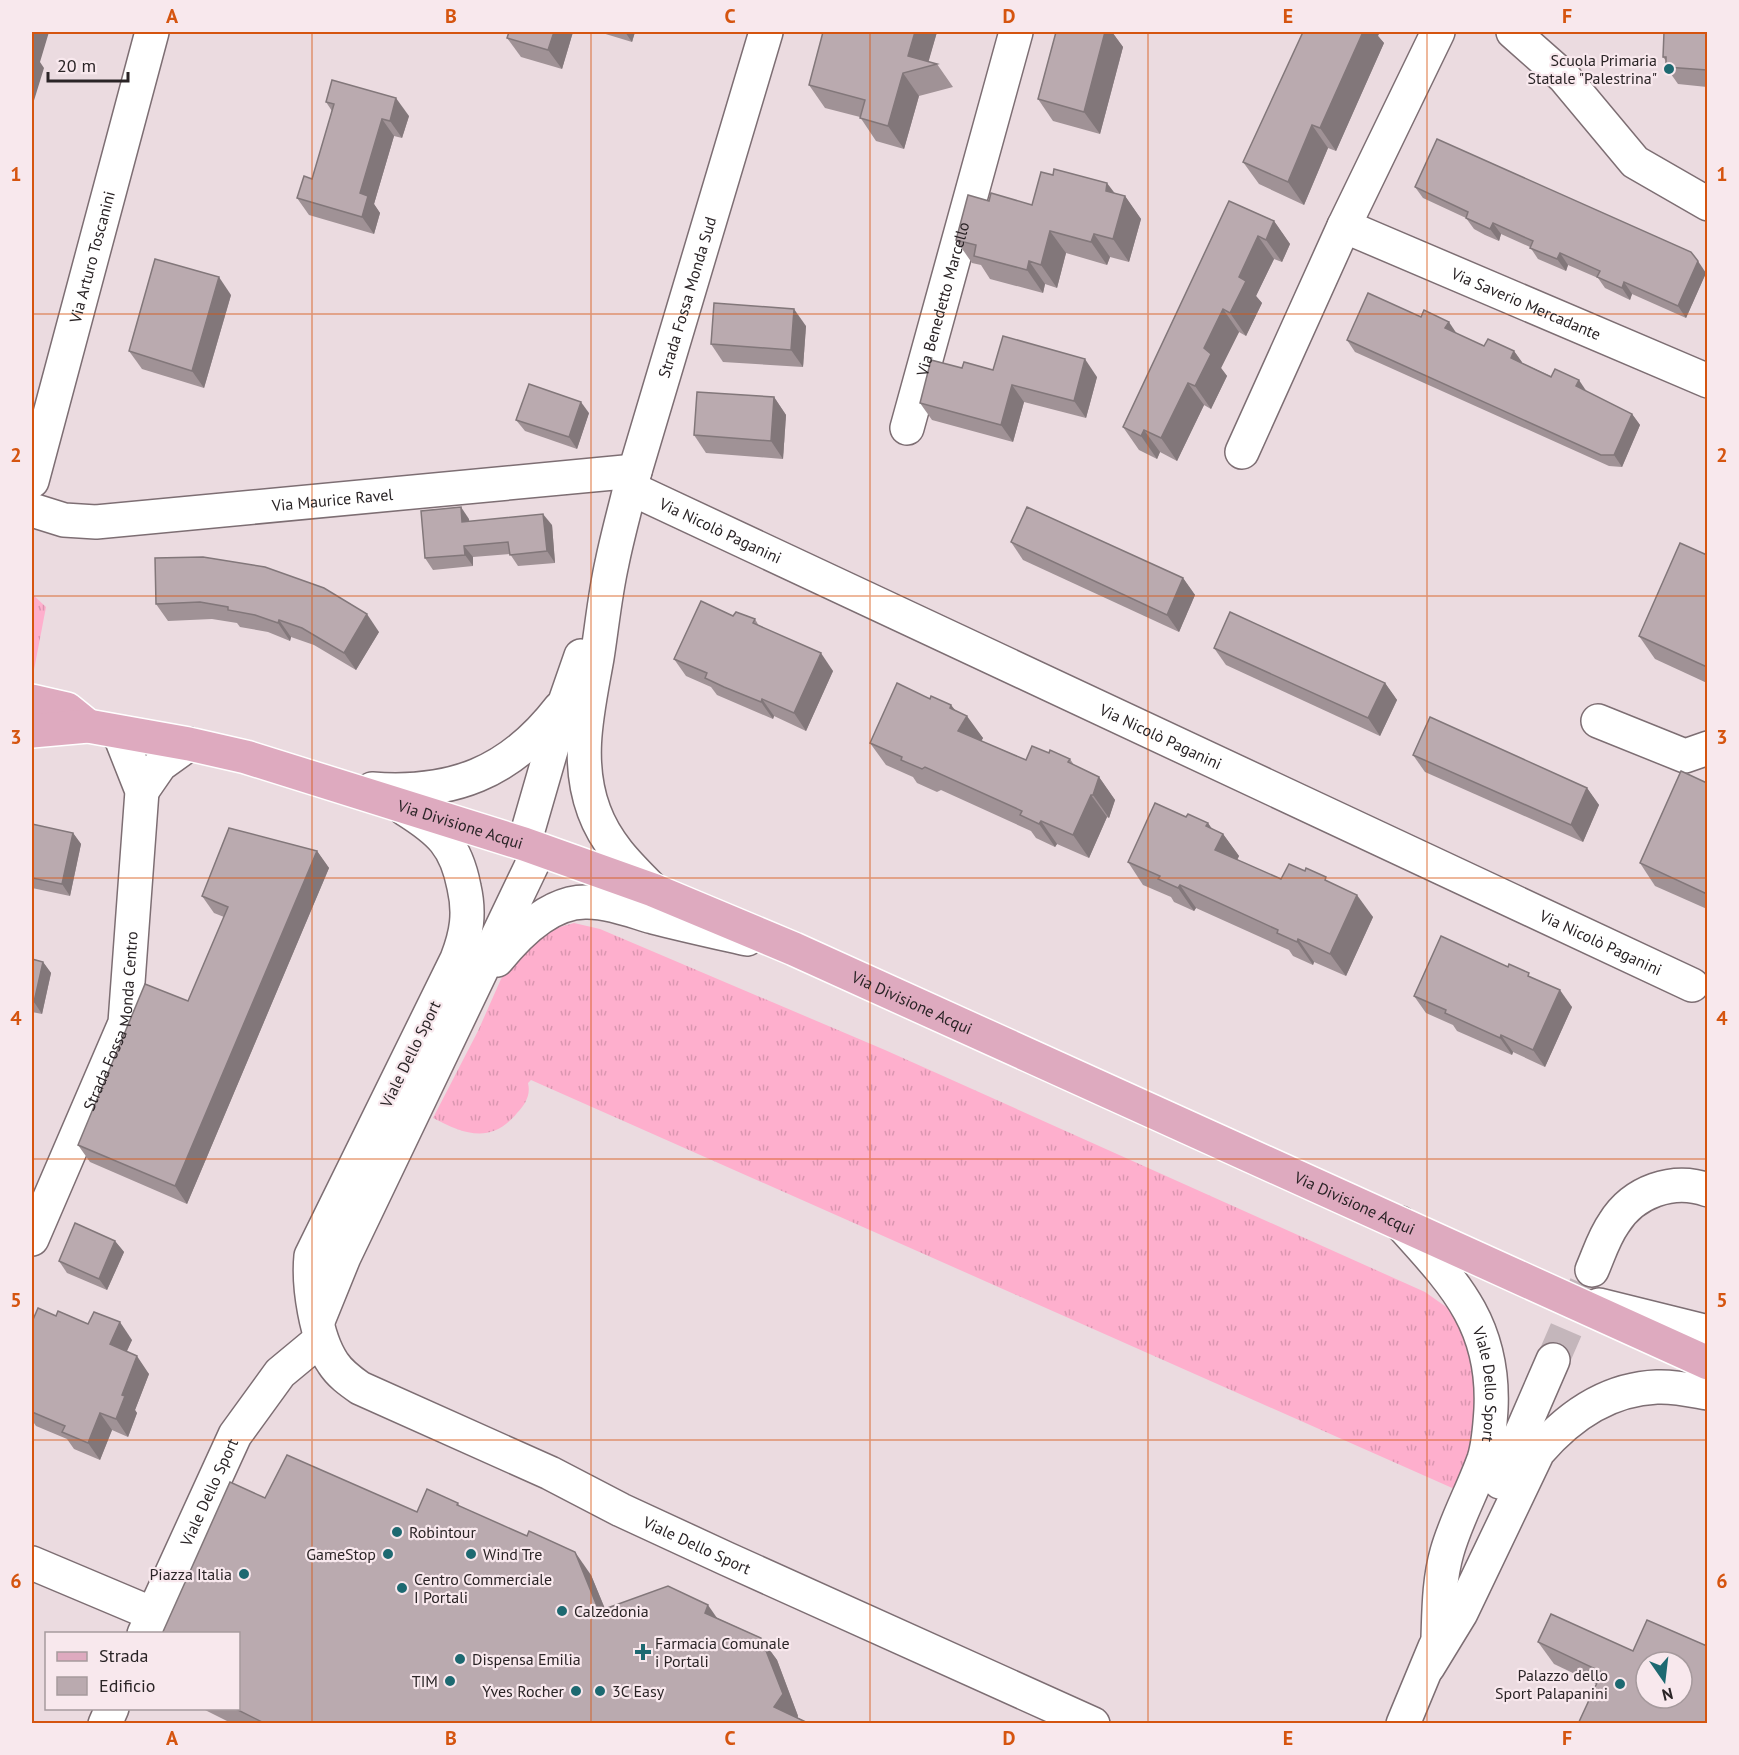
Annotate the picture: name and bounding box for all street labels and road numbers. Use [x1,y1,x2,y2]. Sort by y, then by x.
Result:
street label: Via Arturo Toscanini [64,189,119,326]
street label: Strada Fossa Monda Sud [653,214,720,380]
street label: Via Benedetto Marcello [912,219,973,379]
street label: Via Saverio Mercadante [1448,263,1604,344]
street label: Via Maurice Ravel [270,484,394,515]
street label: Via Nicolò Paganini [655,493,785,568]
street label: Via Nicolò Paganini [1096,699,1225,774]
street label: Via Divisione Acqui [394,795,526,853]
street label: Via Nicolò Paganini [1536,905,1665,980]
street label: Strada Fossa Monda Centro [78,930,142,1114]
street label: Via Divisione Acqui [848,966,976,1038]
street label: Viale Dello Sport [375,997,445,1112]
street label: Via Divisione Acqui [1290,1167,1418,1239]
street label: Viale Dello Sport [1468,1323,1501,1444]
street label: Viale Dello Sport [175,1435,242,1550]
street label: Viale Dello Sport [639,1511,755,1579]

